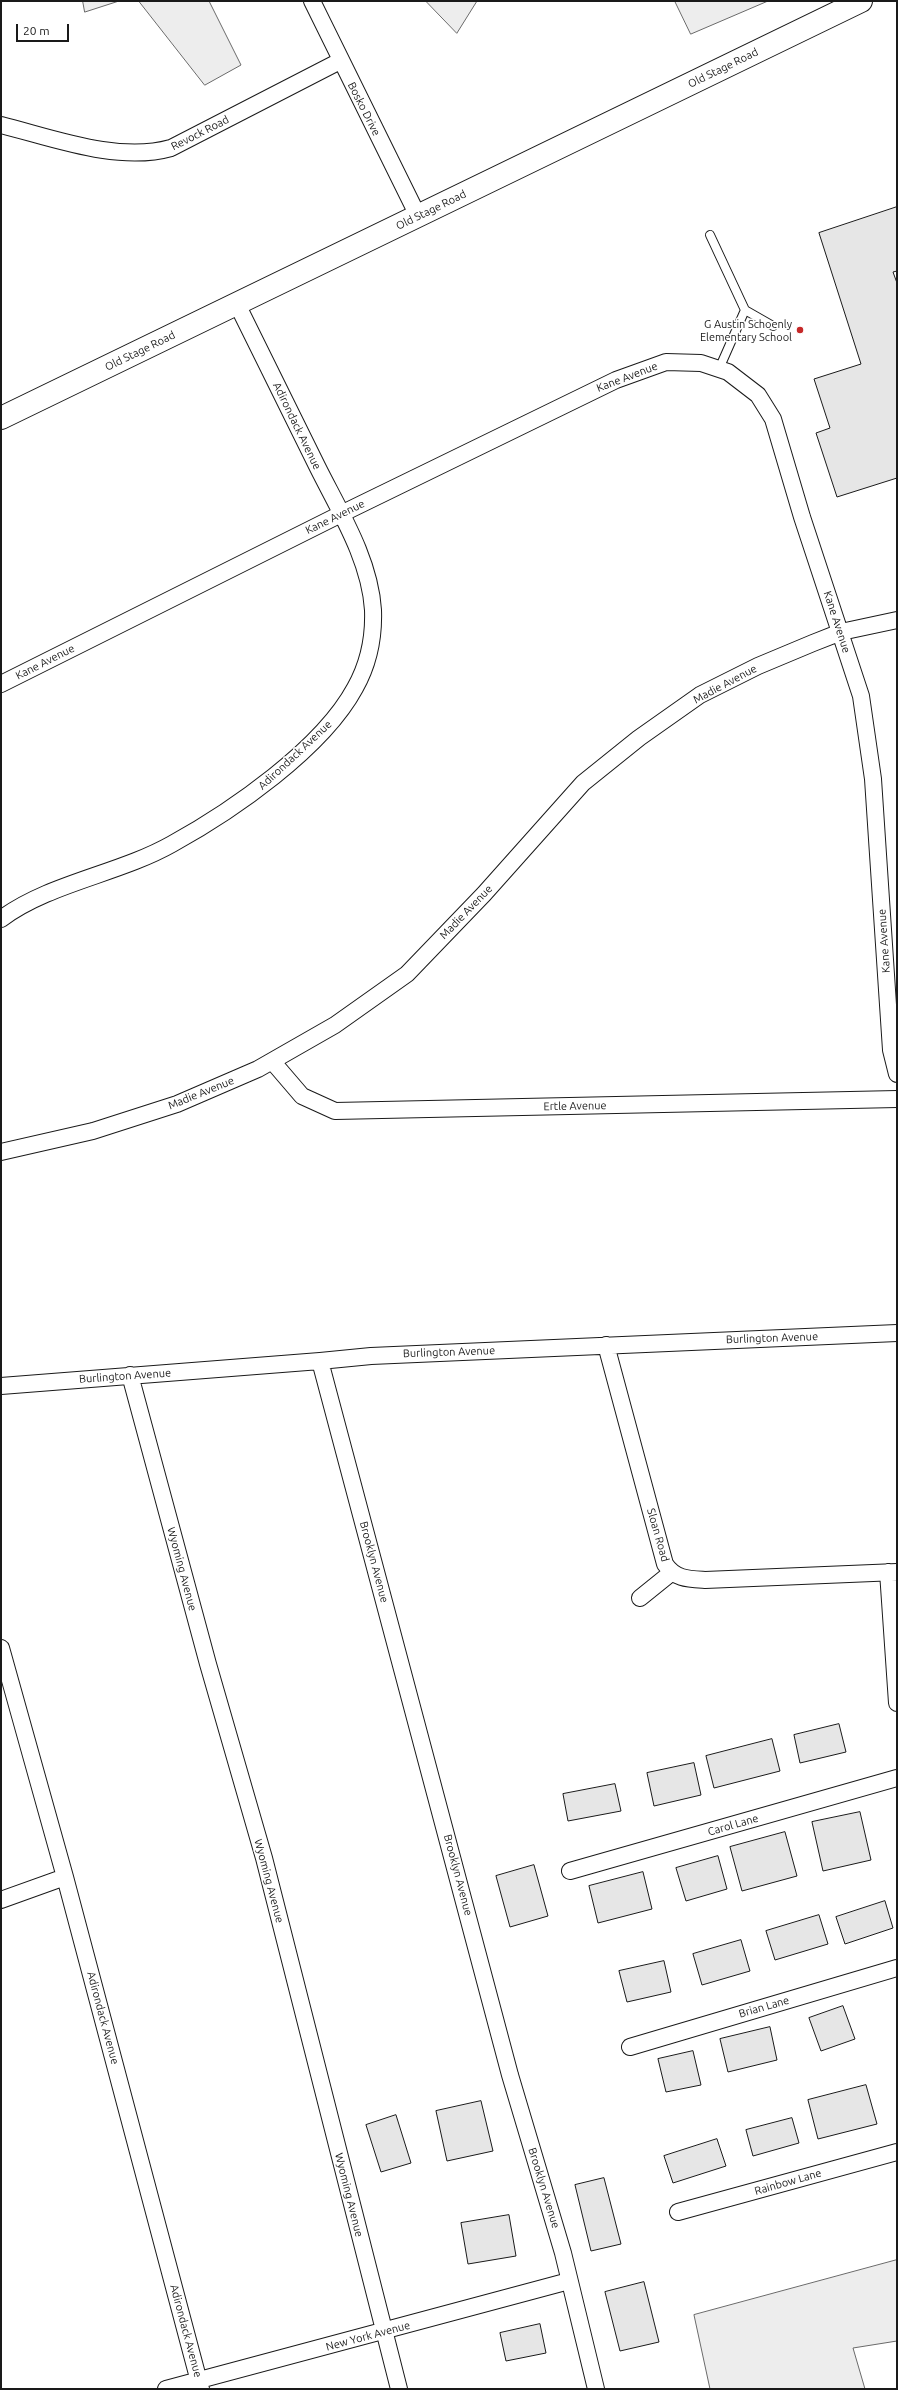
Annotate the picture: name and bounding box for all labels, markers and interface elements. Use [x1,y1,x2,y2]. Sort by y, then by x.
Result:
scale bar [18,16,71,42]
text: 20 m [23,24,50,37]
street label: Old Stage Road [686,45,760,91]
street label: Bosko Drive [345,80,383,138]
street label: Revock Road [169,113,231,153]
street label: Old Stage Road [394,187,468,233]
place label: G Austin Schoenly Elementary School [700,317,792,343]
marker: G Austin Schoenly Elementary School [795,325,805,335]
street label: Old Stage Road [103,328,177,374]
street label: Kane Avenue [595,359,659,395]
street label: Adirondack Avenue [270,380,324,472]
street label: Kane Avenue [303,497,367,537]
street label: Kane Avenue [821,589,853,655]
street label: Kane Avenue [13,642,77,682]
street label: Madie Avenue [691,662,759,706]
street label: Adirondack Avenue [256,718,334,792]
street label: Madie Avenue [437,882,495,942]
street label: Kane Avenue [875,908,893,974]
street label: Madie Avenue [166,1074,236,1112]
street label: Ertle Avenue [543,1099,607,1113]
street label: Burlington Avenue [726,1330,818,1346]
street label: Burlington Avenue [403,1344,495,1360]
street label: Burlington Avenue [79,1366,171,1386]
street label: Sloan Road [644,1507,672,1563]
street label: Brooklyn Avenue [357,1520,391,1604]
street label: Wyoming Avenue [164,1526,200,1612]
street label: Carol Lane [706,1811,760,1839]
street label: Brooklyn Avenue [441,1833,475,1917]
street label: Wyoming Avenue [251,1838,287,1924]
street label: Adirondack Avenue [84,1970,122,2066]
street label: Brian Lane [737,1994,791,2020]
street label: Brooklyn Avenue [525,2146,563,2230]
street label: Wyoming Avenue [332,2152,366,2238]
street label: Rainbow Lane [753,2166,823,2198]
street label: Adirondack Avenue [167,2283,205,2379]
street label: New York Avenue [324,2318,412,2354]

